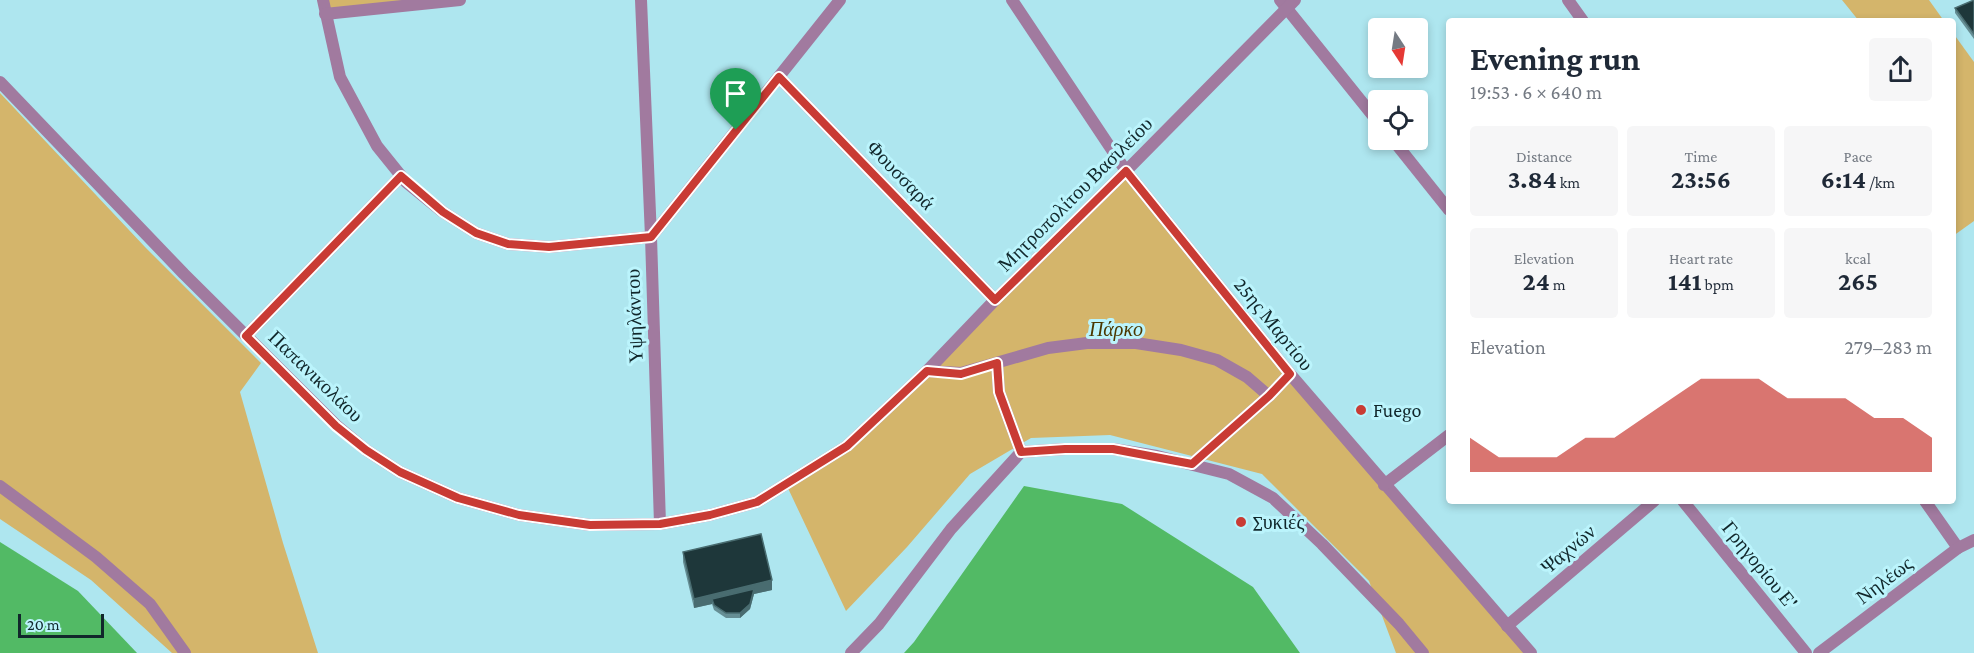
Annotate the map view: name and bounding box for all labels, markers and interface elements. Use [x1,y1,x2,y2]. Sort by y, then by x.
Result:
north arrow [1368,18,1428,78]
map controls [1368,18,1428,150]
button: share [1869,38,1932,101]
text: Evening run [1470,40,1640,77]
pin [710,68,761,130]
icon: arrive [719,77,752,110]
text: 19:53 · 6 × 640 m [1470,81,1602,103]
button: locate [1368,90,1428,150]
street label: Μητροπολίτου Βασιλείου [993,112,1157,276]
street label: Φουσσαρά [862,136,939,215]
text: Distance [1516,148,1572,165]
text: Time [1685,148,1717,165]
text: Pace [1844,148,1872,165]
text: 3.84 [1508,165,1557,194]
text: 23:56 [1671,165,1731,194]
text: 6:14 [1821,165,1866,194]
text: km [1557,174,1580,191]
text: /km [1866,174,1895,191]
text: Elevation [1514,250,1574,267]
text: Heart rate [1669,250,1733,267]
text: kcal [1845,250,1871,267]
text: 24 [1522,267,1550,296]
text: 141 [1668,267,1702,296]
text: 265 [1838,267,1878,296]
street label: Υψηλάντου [621,268,648,364]
street label: 25ης Μαρτίου [1229,273,1318,375]
text: m [1550,276,1566,293]
text: bpm [1702,276,1734,293]
park label: Πάρκο [1088,318,1143,341]
street label: Παπανικολάου [264,326,368,426]
text: Elevation [1470,336,1546,358]
text: 279–283 m [1844,336,1932,358]
place label: Fuego [1373,399,1422,422]
marker: Fuego [1354,403,1368,417]
place label: Συκιές [1253,511,1304,533]
marker: Συκιές [1234,515,1248,529]
street label: Γρηγορίου Ε' [1717,517,1802,614]
street label: Ψαχνών [1536,520,1600,579]
street label: Νηλέως [1852,552,1917,609]
scale bar [18,611,104,638]
text: 20 m [27,616,60,633]

